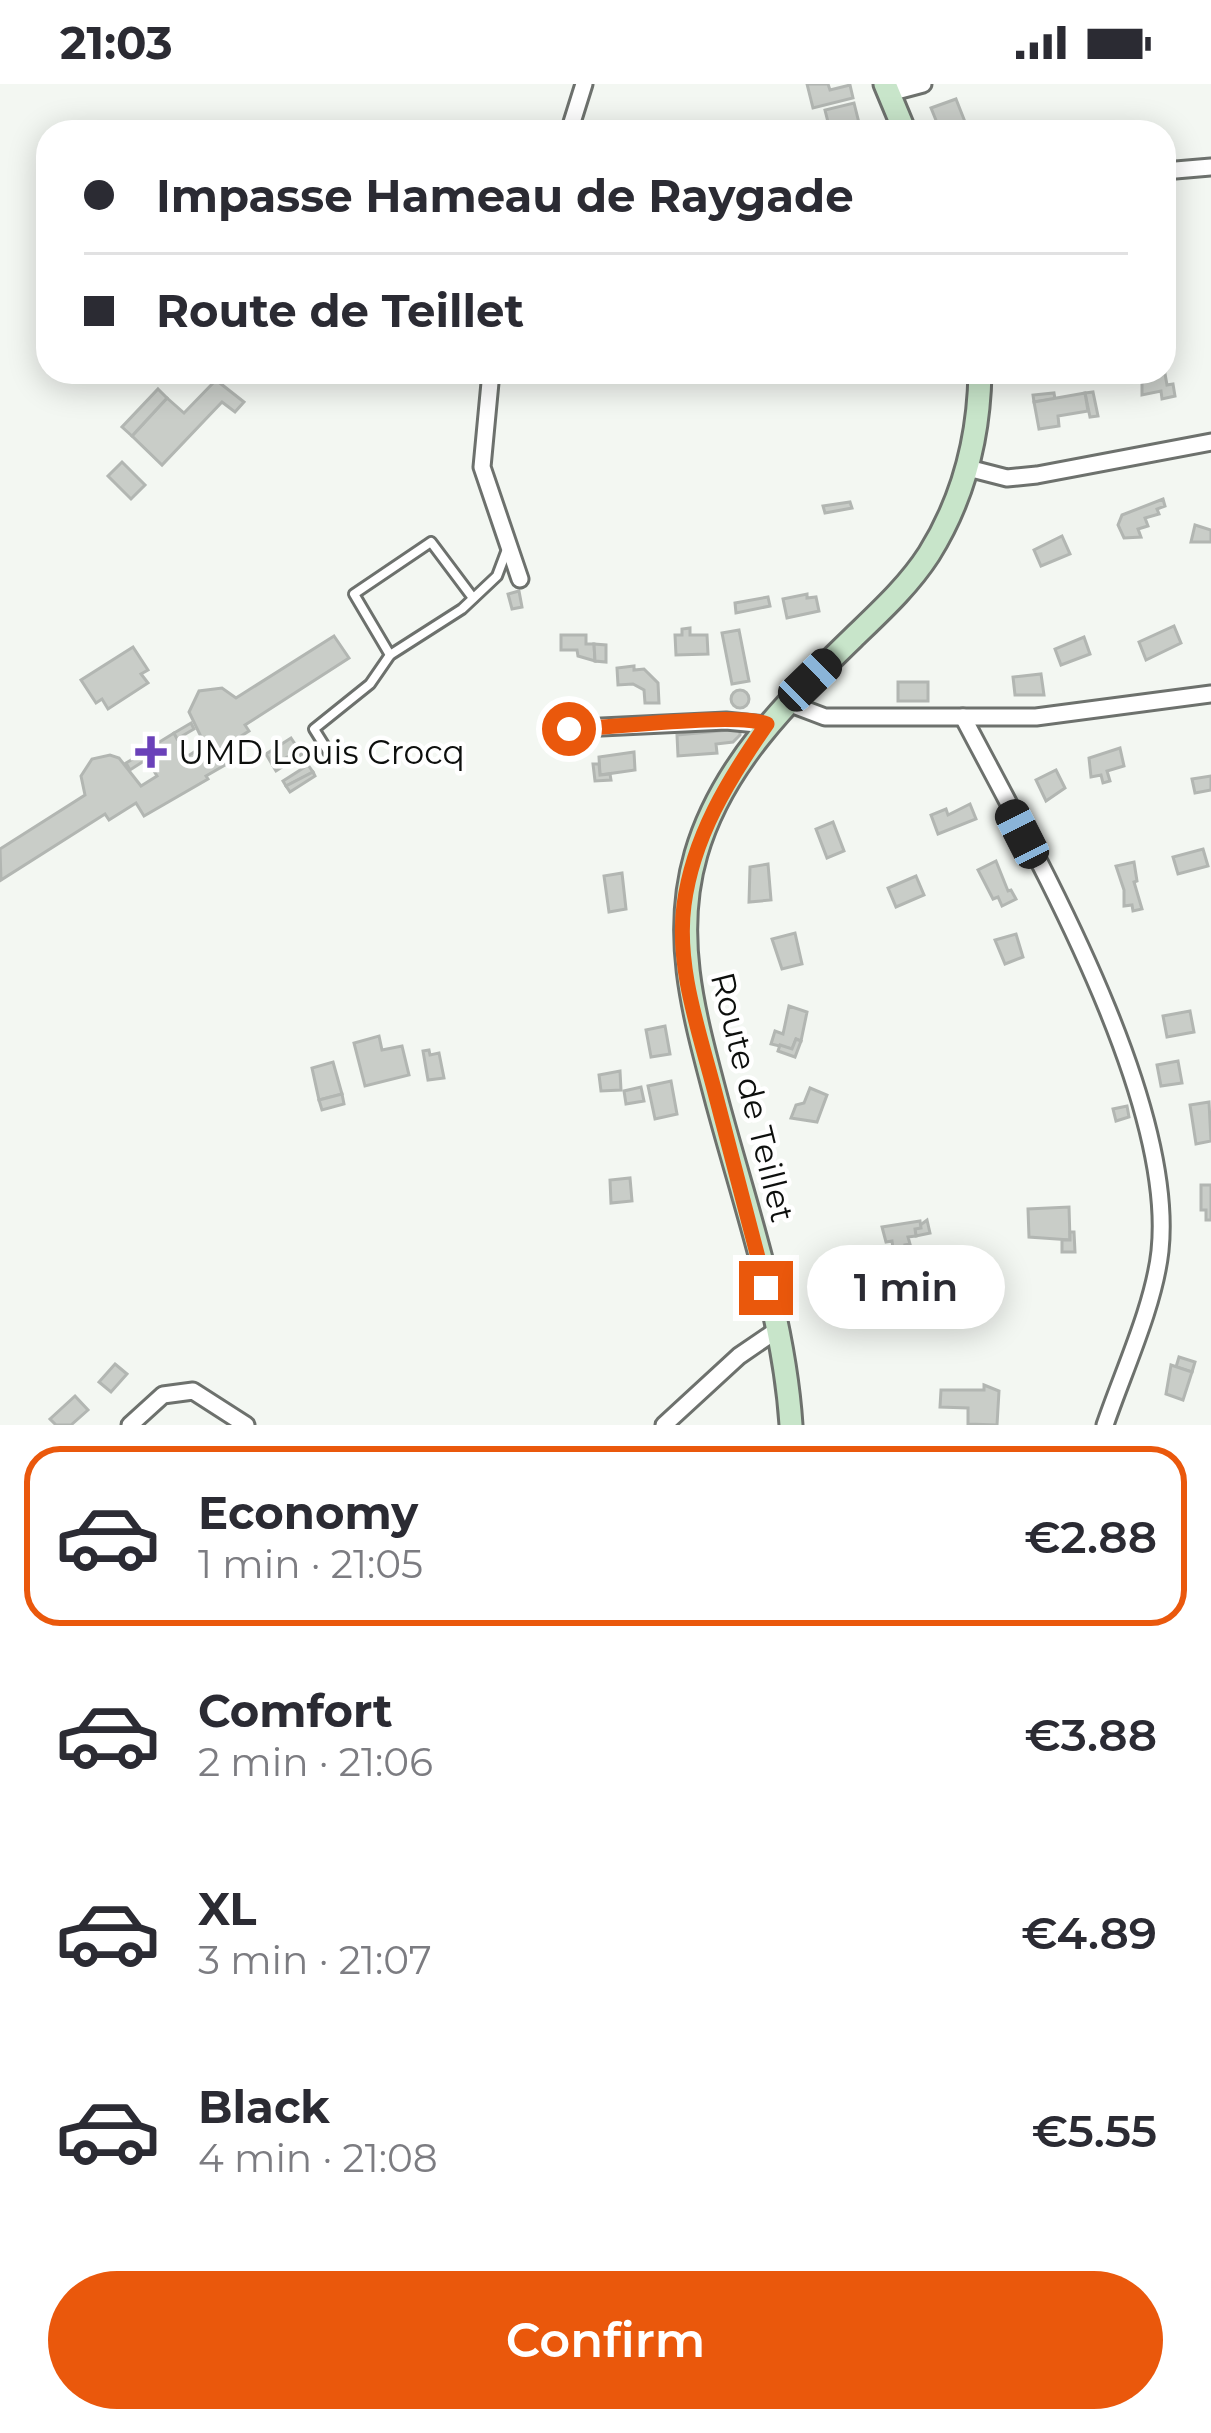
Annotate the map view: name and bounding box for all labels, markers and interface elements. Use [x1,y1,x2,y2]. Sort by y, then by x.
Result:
text: 21:03 [60,15,173,70]
text: Impasse Hameau de Raygade [156,168,854,223]
text: Route de Teillet [156,283,524,338]
car [772,642,848,718]
route start [542,702,596,756]
place label: UMD Louis Crocq [178,732,465,772]
marker: UMD Louis Crocq [135,736,167,768]
car [990,794,1054,874]
street label: Route de Teillet [703,968,803,1226]
callout: 1 min [808,1246,1006,1330]
route end [739,1261,793,1315]
text: 1 min [854,1263,958,1311]
icon: car [54,1482,162,1590]
text: Economy [198,1485,418,1540]
text: €2.88 [1024,1509,1157,1564]
text: 1 min · 21:05 [198,1540,423,1588]
icon: car [54,1680,162,1788]
text: Comfort [198,1683,393,1738]
text: €3.88 [1025,1707,1157,1762]
text: 2 min · 21:06 [198,1738,433,1786]
icon: car [54,1878,162,1986]
text: XL [198,1881,256,1936]
text: €4.89 [1021,1905,1157,1960]
text: 3 min · 21:07 [198,1936,432,1984]
icon: car [54,2076,162,2184]
text: Black [198,2079,330,2134]
text: €5.55 [1032,2103,1157,2158]
text: 4 min · 21:08 [198,2134,438,2182]
button: Confirm [48,2271,1163,2409]

